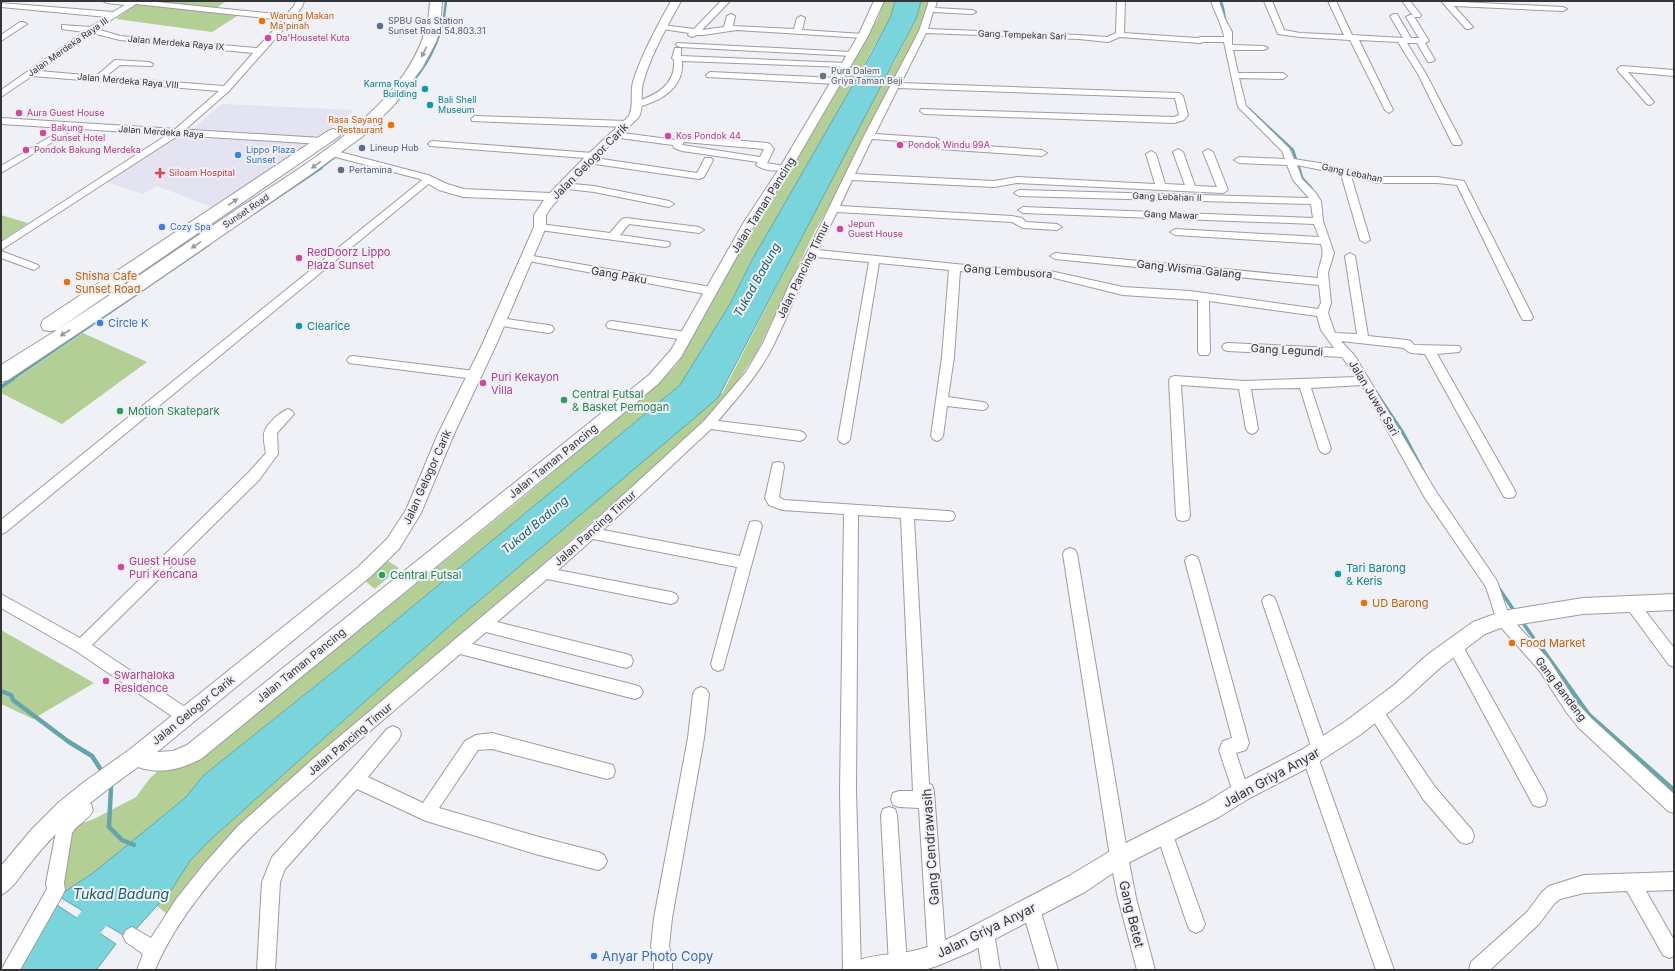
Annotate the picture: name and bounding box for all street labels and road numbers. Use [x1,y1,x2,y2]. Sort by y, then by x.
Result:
street label: Jalan Merdeka Raya III [25,15,110,79]
street label: Gang Tempekan Sari [978,27,1066,42]
street label: Jalan Merdeka Raya IX [127,33,225,52]
street label: Jalan Merdeka Raya VIII [77,71,179,90]
street label: Jalan Gelogor Carik [549,120,631,202]
street label: Jalan Merdeka Raya [118,123,204,140]
street label: Jalan Taman Pancing [728,154,798,256]
street label: Gang Lebahan [1321,161,1383,184]
street label: Gang Lebahan II [1132,190,1202,203]
street label: Sunset Road [220,191,271,230]
street label: Gang Mawar [1144,208,1199,221]
street label: Jalan Pancing Timur [773,219,833,321]
street label: Gang Wisma Galang [1136,257,1242,281]
street label: Gang Lembusora [963,261,1053,281]
street label: Gang Paku [590,263,648,287]
street label: Gang Legundi [1250,341,1324,359]
street label: Jalan Juwet Sari [1346,358,1402,438]
street label: Jalan Taman Pancing [506,421,600,501]
street label: Jalan Gelogor Carik [400,427,454,527]
street label: Jalan Pancing Timur [551,487,639,569]
street label: Jalan Taman Pancing [254,625,348,705]
street label: Gang Bandeng [1532,654,1590,724]
street label: Jalan Gelogor Carik [149,672,237,748]
street label: Jalan Pancing Timur [305,700,395,778]
street label: Jalan Griya Anyar [1220,744,1322,810]
street label: Gang Cendrawasih [918,788,942,906]
street label: Gang Betet [1116,879,1148,949]
street label: Jalan Griya Anyar [934,899,1038,961]

